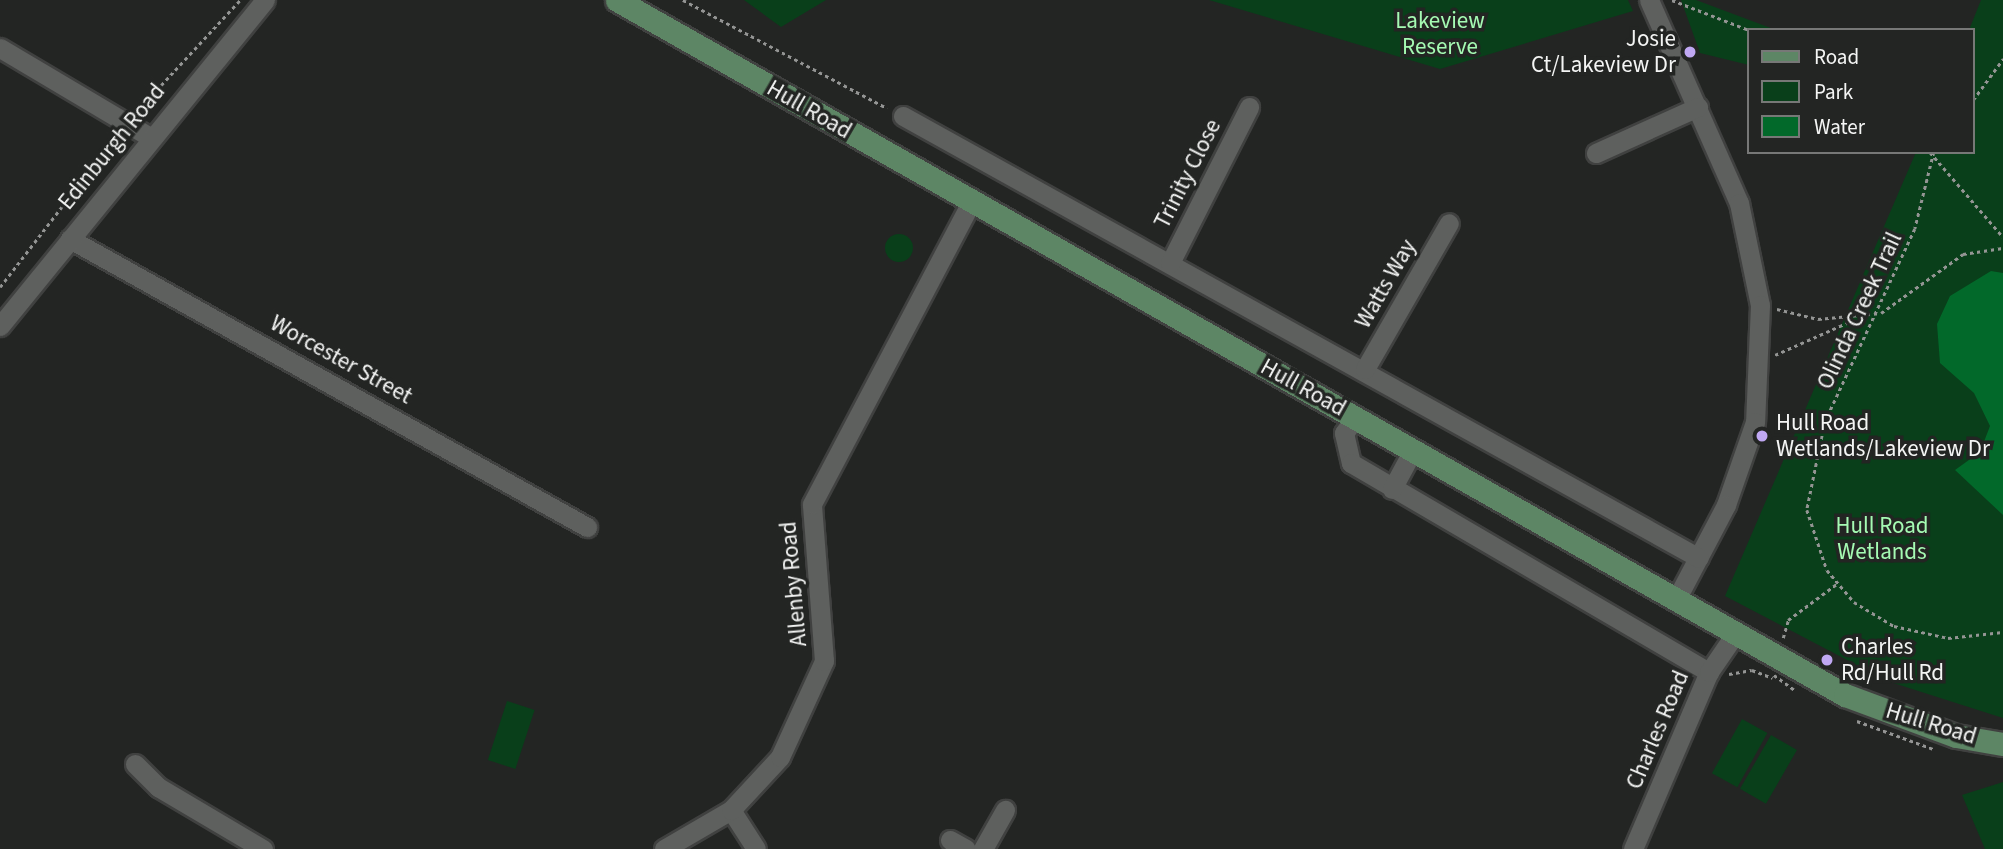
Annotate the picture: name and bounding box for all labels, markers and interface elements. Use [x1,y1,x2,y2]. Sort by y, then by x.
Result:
park label: Lakeview Reserve [1395,7,1485,61]
place label: Josie Ct/Lakeview Dr [1531,25,1676,79]
legend [1748,28,1975,154]
text: Road [1814,42,1859,72]
marker: Josie Ct/Lakeview Dr [1682,44,1698,60]
street label: Hull Road [762,75,856,145]
text: Park [1814,77,1853,107]
street label: Edinburgh Road [53,78,171,216]
text: Water [1814,112,1865,142]
street label: Trinity Close [1149,115,1227,233]
street label: Olinda Creek Trail [1812,228,1908,394]
street label: Watts Way [1350,235,1422,333]
street label: Worcester Street [265,310,417,410]
street label: Hull Road [1256,353,1350,423]
place label: Hull Road Wetlands/Lakeview Dr [1776,409,1990,463]
marker: Hull Road Wetlands/Lakeview Dr [1754,428,1770,444]
park label: Hull Road Wetlands [1835,512,1929,566]
street label: Allenby Road [775,520,813,648]
place label: Charles Rd/Hull Rd [1841,633,1944,687]
marker: Charles Rd/Hull Rd [1819,652,1835,668]
street label: Charles Road [1621,667,1695,793]
street label: Hull Road [1882,697,1980,751]

